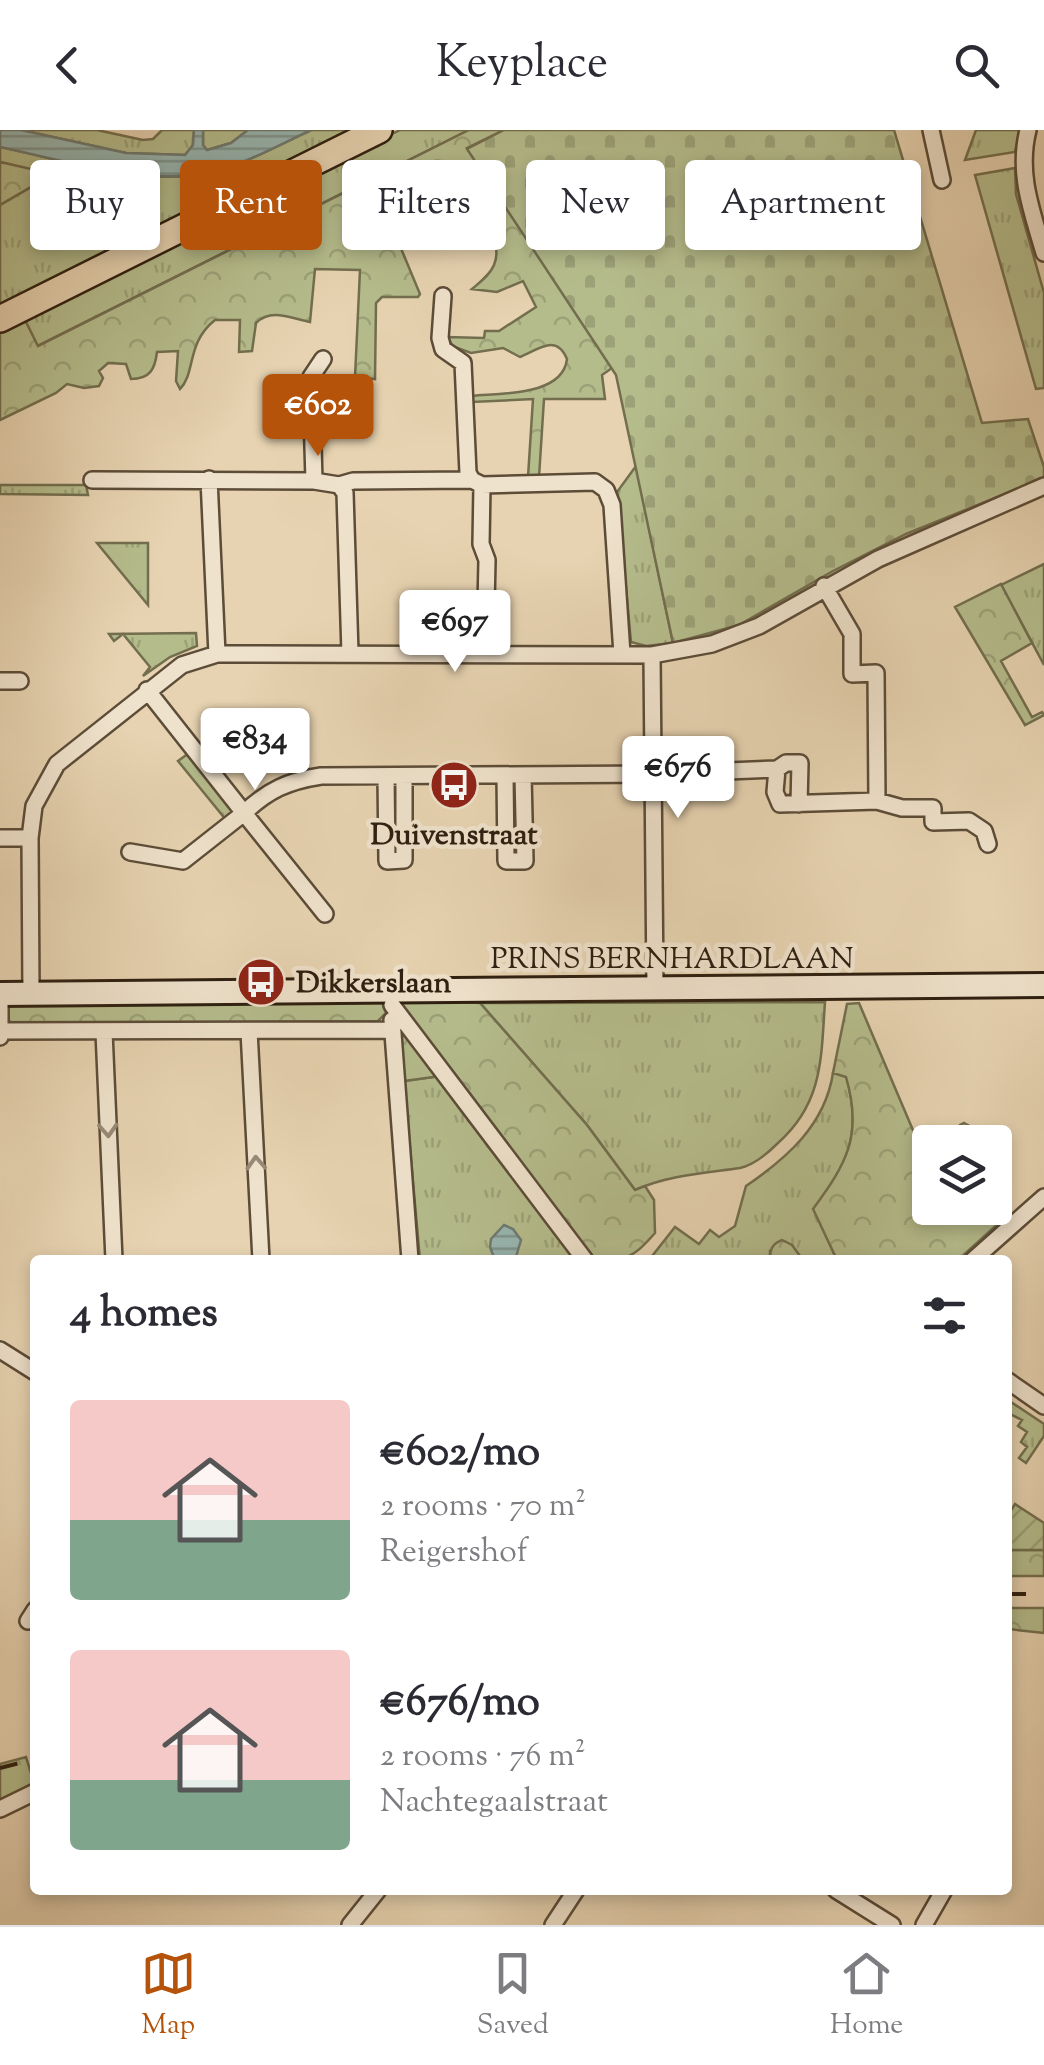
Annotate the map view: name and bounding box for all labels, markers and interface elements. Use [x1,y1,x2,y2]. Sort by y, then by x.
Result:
text: Keyplace [436,33,608,98]
icon: back [40,38,95,93]
icon: search [949,38,1004,93]
chip: Buy [30,160,160,250]
chip: Rent [180,160,322,250]
chip: Filters [342,160,506,250]
chip: New [526,160,665,250]
chip: Apartment [685,160,921,250]
pin: €602 [259,374,377,459]
text: €602 [284,383,352,429]
pin: €697 [396,590,514,675]
text: €697 [421,599,489,645]
pin: €834 [196,708,314,793]
text: €834 [223,717,287,763]
pin: €676 [619,736,737,821]
text: €676 [644,745,712,791]
bus stop icon: Duivenstraat [428,759,480,811]
place label: Duivenstraat [371,815,538,858]
street label: PRINS BERNHARDLAAN [490,939,854,982]
bus stop icon: Dikkerslaan [235,956,287,1008]
place label: Dikkerslaan [296,963,451,1006]
one-way arrow [98,1122,119,1138]
map controls [912,1125,1012,1225]
button: layers [912,1125,1012,1225]
one-way arrow [246,1154,267,1170]
text: 4 homes [70,1285,218,1345]
icon: filters [917,1288,972,1343]
text: €602/mo [380,1424,540,1484]
icon: home [150,1440,270,1560]
text: 2 rooms · 70 m² [380,1484,586,1530]
text: Reigershof [380,1530,528,1576]
text: €676/mo [380,1674,540,1734]
icon: home [150,1690,270,1810]
text: 2 rooms · 76 m² [380,1734,586,1780]
text: Nachtegaalstraat [380,1780,608,1826]
tab: Map [141,1946,196,2046]
tab: Saved [477,1946,549,2046]
tab: Home [830,1946,903,2046]

